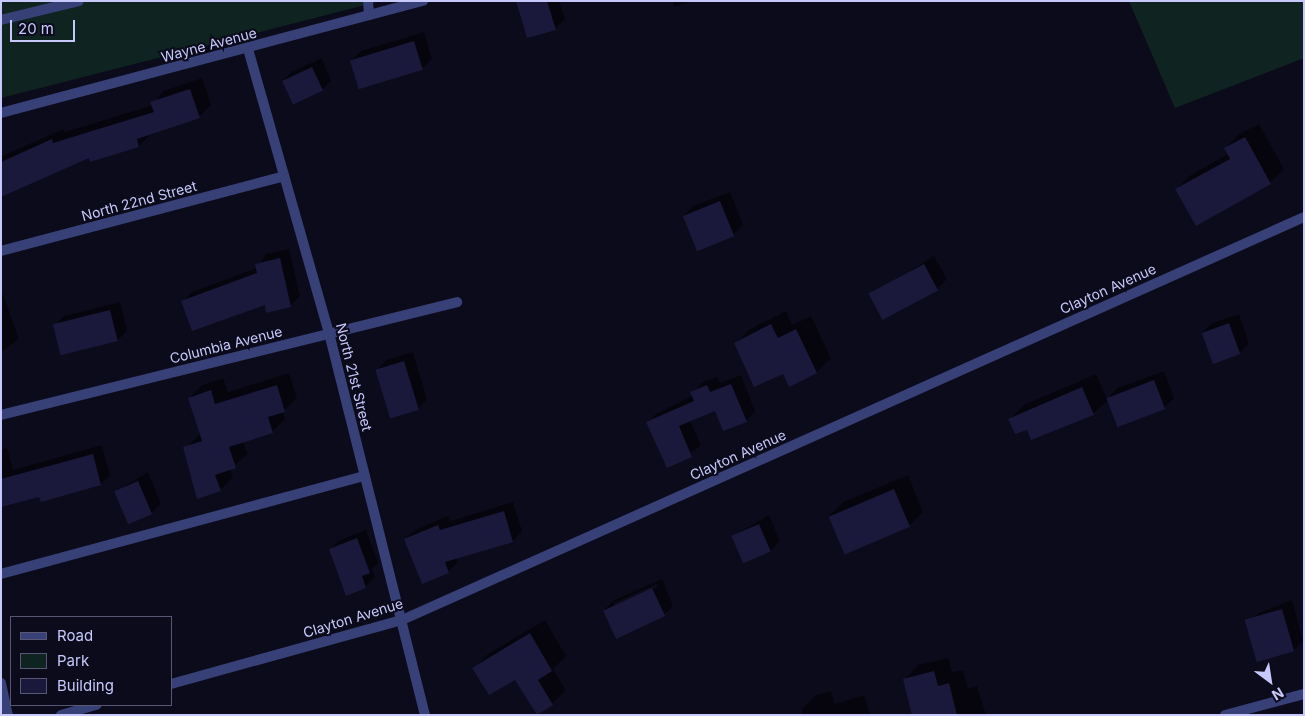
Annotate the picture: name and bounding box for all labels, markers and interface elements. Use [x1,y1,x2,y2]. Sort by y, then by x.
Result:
scale bar [12,10,78,42]
text: 20 m [18,19,54,38]
street label: Wayne Avenue [159,24,259,66]
street label: North 22nd Street [80,178,198,224]
street label: Clayton Avenue [1057,260,1159,318]
street label: North 21st Street [332,321,376,433]
street label: Columbia Avenue [168,323,284,367]
street label: Clayton Avenue [687,426,789,484]
street label: Clayton Avenue [301,595,405,641]
legend [10,616,172,706]
text: Road [57,626,93,645]
text: Park [57,651,89,670]
north arrow [1245,656,1295,706]
text: Building [57,676,114,695]
text: N [1269,684,1287,704]

